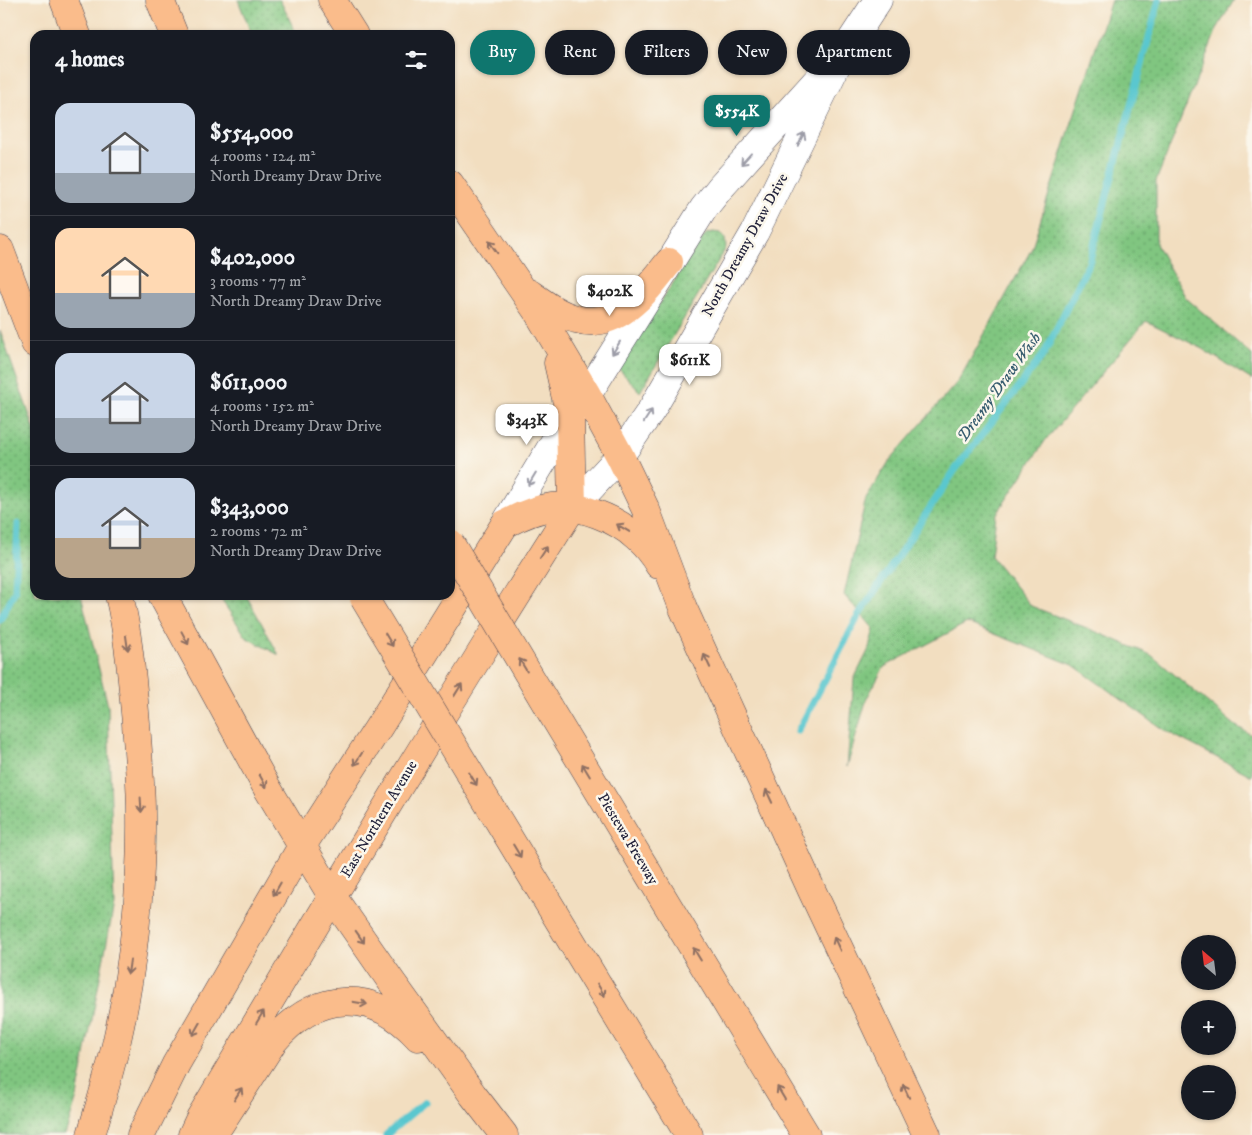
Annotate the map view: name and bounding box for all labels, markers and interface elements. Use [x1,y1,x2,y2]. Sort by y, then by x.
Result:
chip: Buy [470,30,535,75]
chip: Rent [545,30,615,75]
chip: Filters [625,30,708,75]
chip: New [718,30,787,75]
chip: Apartment [797,30,910,75]
icon: filters [402,46,430,74]
text: 4 homes [55,47,124,73]
pin: $554K [702,94,772,137]
text: $554K [715,101,759,121]
text: $554,000 [210,120,293,146]
icon: home [95,123,155,183]
one-way arrow [796,132,806,147]
text: 4 rooms · 124 m² [210,146,315,166]
one-way arrow [740,153,752,166]
text: North Dreamy Draw Drive [210,166,382,186]
street label: North Dreamy Draw Drive [698,170,792,320]
one-way arrow [488,240,498,254]
text: $402,000 [210,245,295,271]
icon: home [95,248,155,308]
text: 3 rooms · 77 m² [210,271,306,291]
pin: $402K [575,274,645,317]
text: $402K [587,281,633,301]
text: North Dreamy Draw Drive [210,291,382,311]
water label: Dreamy Draw Wash [953,329,1045,445]
one-way arrow [611,341,621,355]
pin: $611K [655,344,725,386]
text: $611K [670,350,710,370]
text: $611,000 [210,370,287,396]
icon: home [95,373,155,433]
text: 4 rooms · 152 m² [210,396,314,416]
pin: $343K [492,404,562,446]
one-way arrow [643,409,653,423]
text: $343K [506,410,548,430]
text: North Dreamy Draw Drive [210,416,382,436]
one-way arrow [526,472,536,486]
text: $343,000 [210,495,289,521]
icon: home [95,498,155,558]
text: 2 rooms · 72 m² [210,521,307,541]
one-way arrow [617,522,631,532]
text: North Dreamy Draw Drive [210,541,382,561]
one-way arrow [539,546,549,560]
one-way arrow [181,630,190,645]
one-way arrow [384,632,394,646]
one-way arrow [123,635,133,651]
one-way arrow [702,654,711,669]
one-way arrow [517,658,527,672]
one-way arrow [454,684,464,698]
one-way arrow [353,751,363,765]
street label: East Northern Avenue [336,757,422,881]
one-way arrow [581,764,591,778]
one-way arrow [469,771,479,785]
one-way arrow [259,773,268,788]
one-way arrow [763,789,773,804]
street label: Piestewa Freeway [593,790,663,889]
one-way arrow [136,797,145,813]
one-way arrow [512,844,522,858]
one-way arrow [272,881,282,895]
one-way arrow [354,930,365,944]
north arrow [1181,935,1236,990]
map controls [1181,935,1236,1120]
one-way arrow [831,937,841,952]
one-way arrow [692,948,702,962]
one-way arrow [124,958,134,974]
one-way arrow [597,983,607,997]
one-way arrow [351,998,367,1008]
button: + [1181,1000,1236,1055]
one-way arrow [256,1011,266,1025]
one-way arrow [191,1022,201,1036]
button: − [1181,1065,1236,1120]
one-way arrow [900,1084,910,1099]
one-way arrow [234,1087,244,1101]
one-way arrow [776,1087,786,1101]

